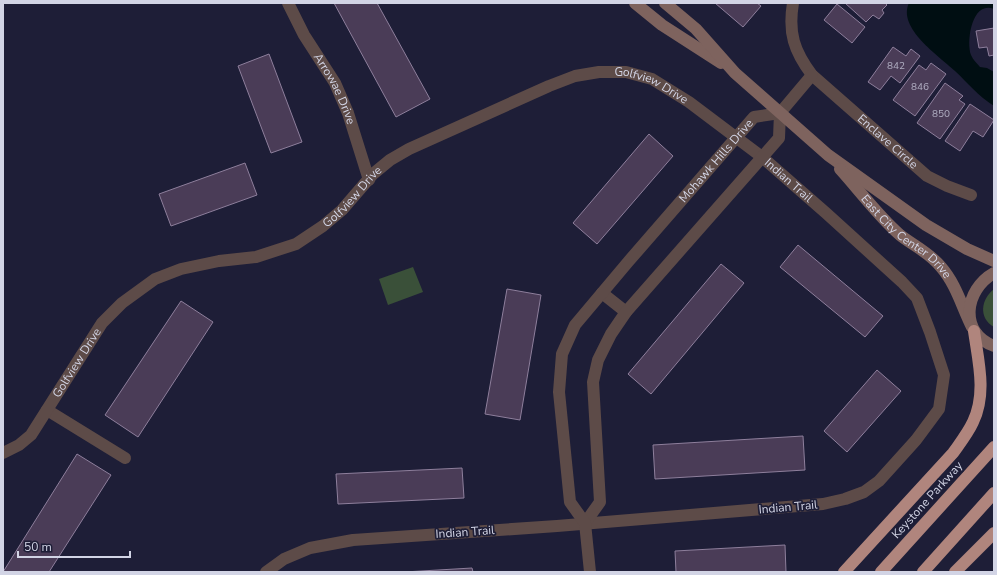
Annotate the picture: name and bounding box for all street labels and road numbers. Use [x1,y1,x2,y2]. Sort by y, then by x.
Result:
street label: Arrowae Drive [310,50,359,126]
street label: Golfview Drive [614,64,691,108]
street label: Enclave Circle [854,111,921,172]
street label: Mohawk Hills Drive [675,116,757,206]
street label: Indian Trail [761,155,817,206]
street label: Golfview Drive [319,162,385,231]
street label: East City Center Drive [857,191,955,282]
street label: Golfview Drive [49,325,105,401]
street label: Keystone Parkway [888,457,967,542]
street label: Indian Trail [758,496,819,518]
street label: Indian Trail [435,522,496,542]

